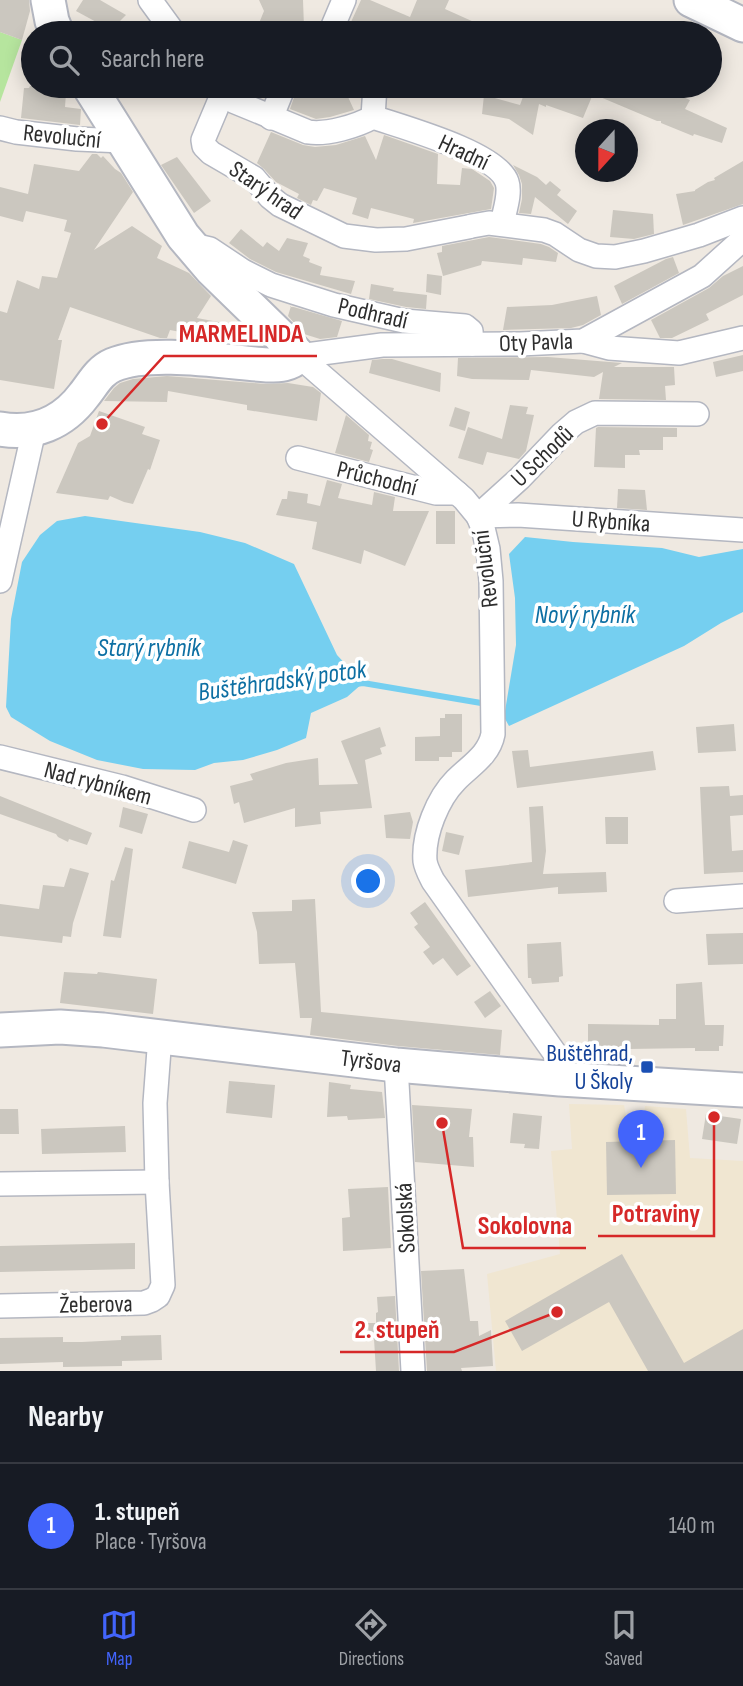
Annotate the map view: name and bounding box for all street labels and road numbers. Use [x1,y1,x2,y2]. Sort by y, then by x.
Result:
street label: Revoluční [22,118,103,155]
street label: Hradní [434,128,494,177]
street label: Starý hrad [223,155,308,226]
street label: Podhradí [335,291,411,336]
street label: Oty Pavla [498,327,574,358]
street label: U Schodů [505,420,580,493]
street label: Průchodní [334,455,421,503]
street label: U Rybníka [571,504,651,539]
street label: Revoluční [466,528,505,609]
street label: Nad rybníkem [41,755,155,812]
street label: Tyršova [339,1043,403,1080]
street label: Sokolská [389,1182,422,1254]
street label: Žeberova [59,1289,133,1320]

